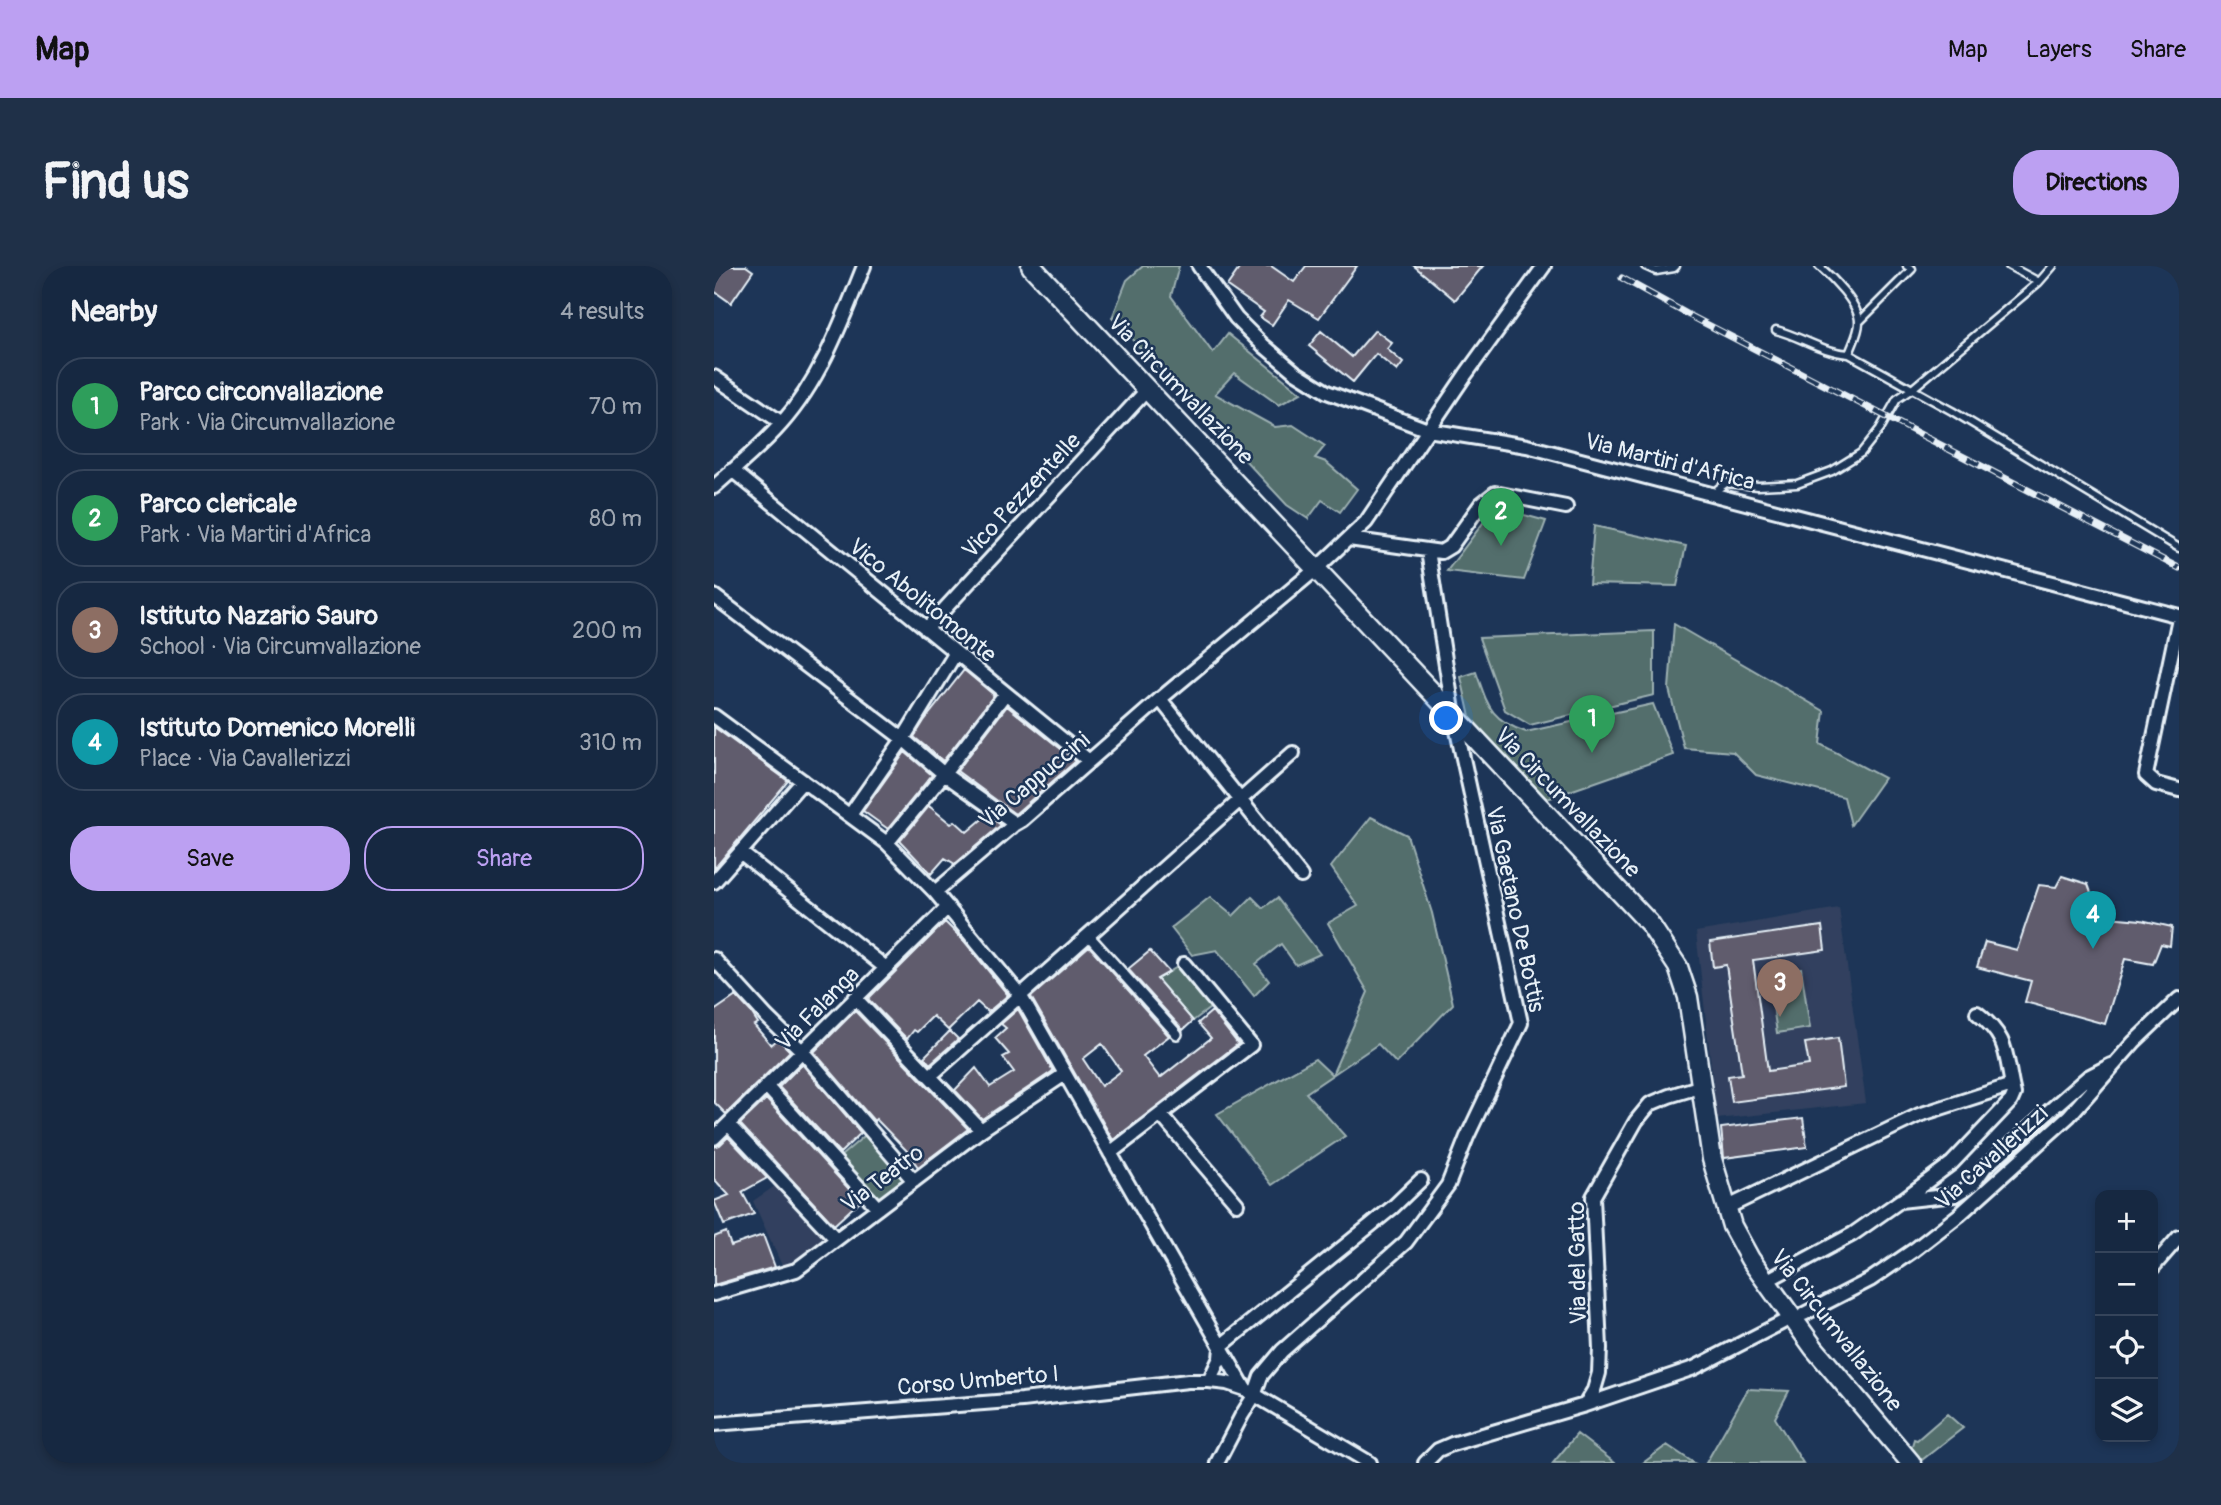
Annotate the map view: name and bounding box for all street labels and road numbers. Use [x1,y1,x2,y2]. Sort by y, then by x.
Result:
street label: Via Circumvallazione [1101,308,1260,471]
street label: Vico Pezzentelle [956,426,1087,564]
street label: Via Martiri d'Africa [1582,426,1758,497]
street label: Vico Abolitomonte [843,532,1003,669]
street label: Via Circumvallazione [1488,721,1647,884]
street label: Via Cappuccini [973,726,1096,835]
street label: Via Gaetano De Bottis [1480,803,1552,1015]
street label: Via Falanga [769,960,866,1057]
street label: Via Cavallerizzi [1929,1099,2054,1216]
street label: Via Teatro [835,1138,929,1219]
street label: Via del Gatto [1562,1201,1593,1325]
street label: Via Circumvallazione [1764,1243,1909,1418]
street label: Corso Umberto I [896,1359,1060,1402]

